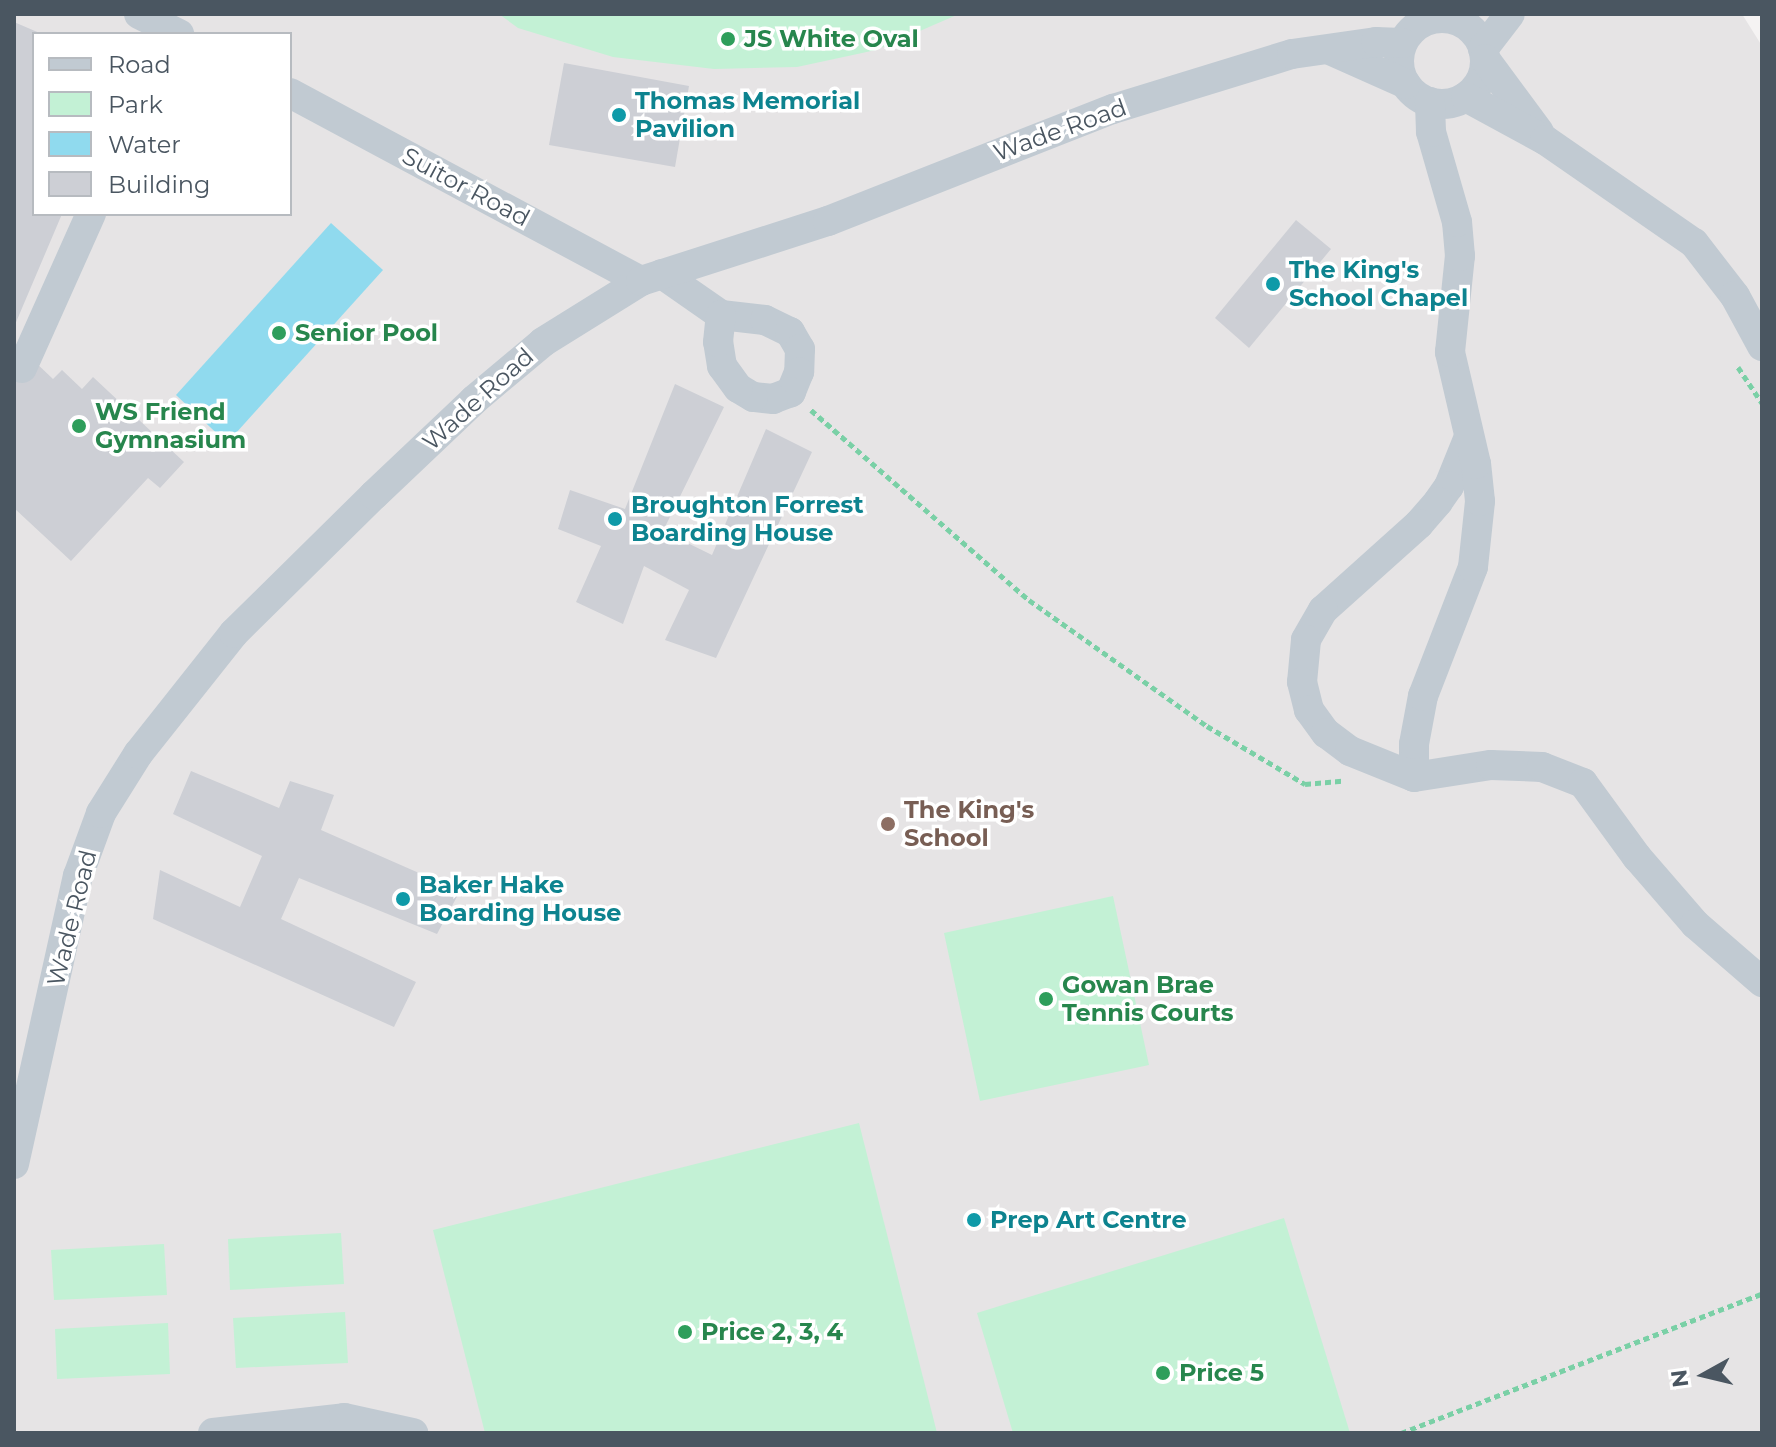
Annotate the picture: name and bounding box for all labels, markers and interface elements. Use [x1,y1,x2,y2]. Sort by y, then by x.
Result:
place label: JS White Oval [744,25,919,53]
marker: JS White Oval [719,30,737,48]
legend [32,32,292,216]
text: Road [108,50,171,79]
place label: Thomas Memorial Pavilion [635,87,860,143]
text: Park [108,90,163,119]
street label: Wade Road [990,93,1130,167]
marker: Thomas Memorial Pavilion [610,106,628,124]
text: Water [108,130,181,159]
street label: Suitor Road [397,141,535,233]
text: Building [108,170,211,199]
place label: The King's School Chapel [1289,256,1468,312]
marker: The King's School Chapel [1264,275,1282,293]
place label: Senior Pool [295,319,438,347]
marker: Senior Pool [270,324,288,342]
street label: Wade Road [417,342,539,456]
place label: WS Friend Gymnasium [95,398,246,454]
marker: WS Friend Gymnasium [70,417,88,435]
place label: Broughton Forrest Boarding House [631,491,864,547]
marker: Broughton Forrest Boarding House [606,510,624,528]
place label: The King's School [904,796,1034,852]
marker: The King's School [879,815,897,833]
street label: Wade Road [41,847,103,989]
place label: Baker Hake Boarding House [419,871,621,927]
marker: Baker Hake Boarding House [394,890,412,908]
place label: Gowan Brae Tennis Courts [1062,971,1234,1027]
marker: Gowan Brae Tennis Courts [1037,990,1055,1008]
place label: Prep Art Centre [990,1206,1187,1234]
marker: Prep Art Centre [965,1211,983,1229]
place label: Price 2, 3, 4 [701,1318,843,1346]
marker: Price 2, 3, 4 [676,1323,694,1341]
north arrow [1664,1335,1744,1415]
place label: Price 5 [1179,1359,1264,1387]
marker: Price 5 [1154,1364,1172,1382]
text: N [1665,1368,1694,1389]

